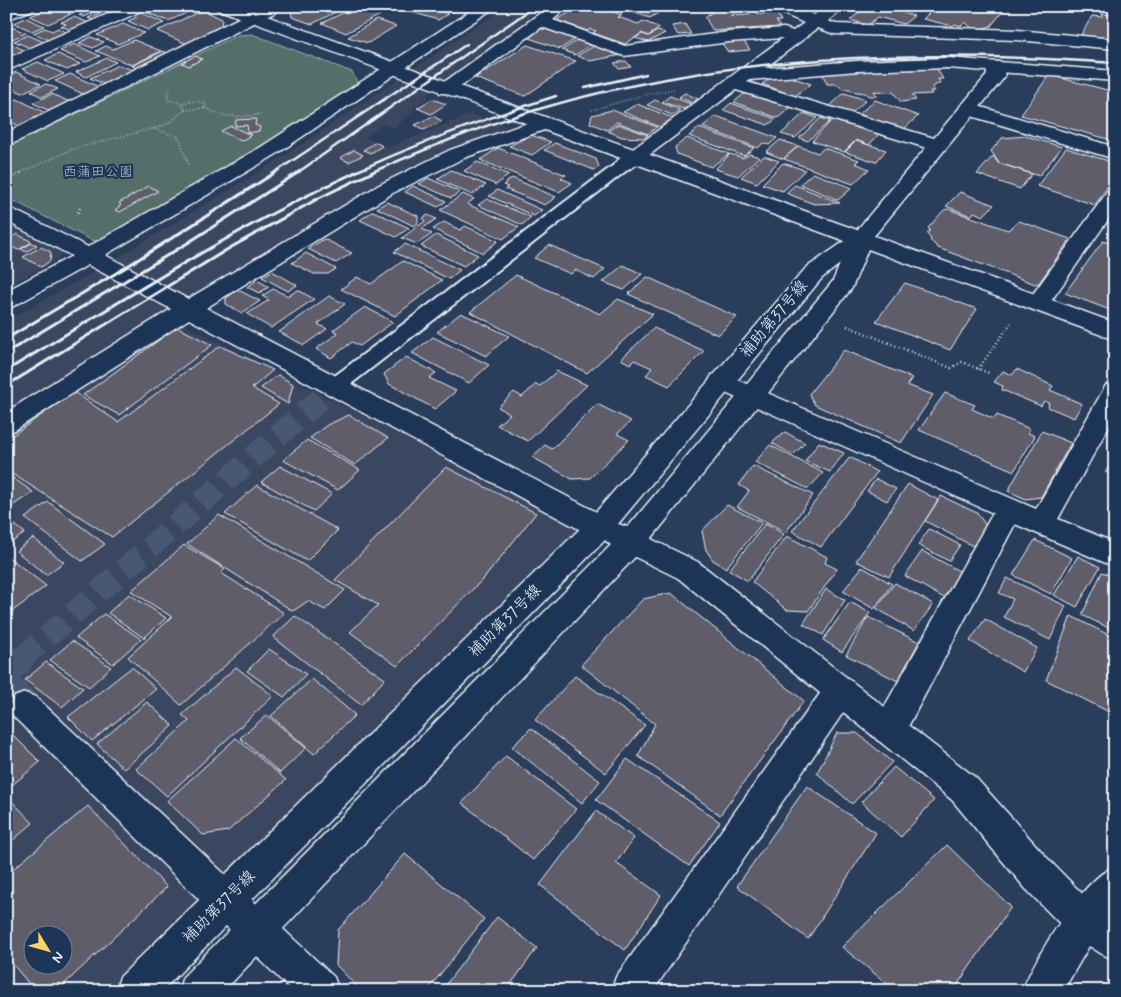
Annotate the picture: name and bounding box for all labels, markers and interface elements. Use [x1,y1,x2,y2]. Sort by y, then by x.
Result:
park label: 西蒲田公園 [63,163,133,181]
street label: 補助第37号線 [735,276,813,362]
street label: 補助第37号線 [464,580,546,662]
street label: 補助第37号線 [178,866,260,948]
north arrow [22,924,72,974]
text: N [48,948,68,966]

